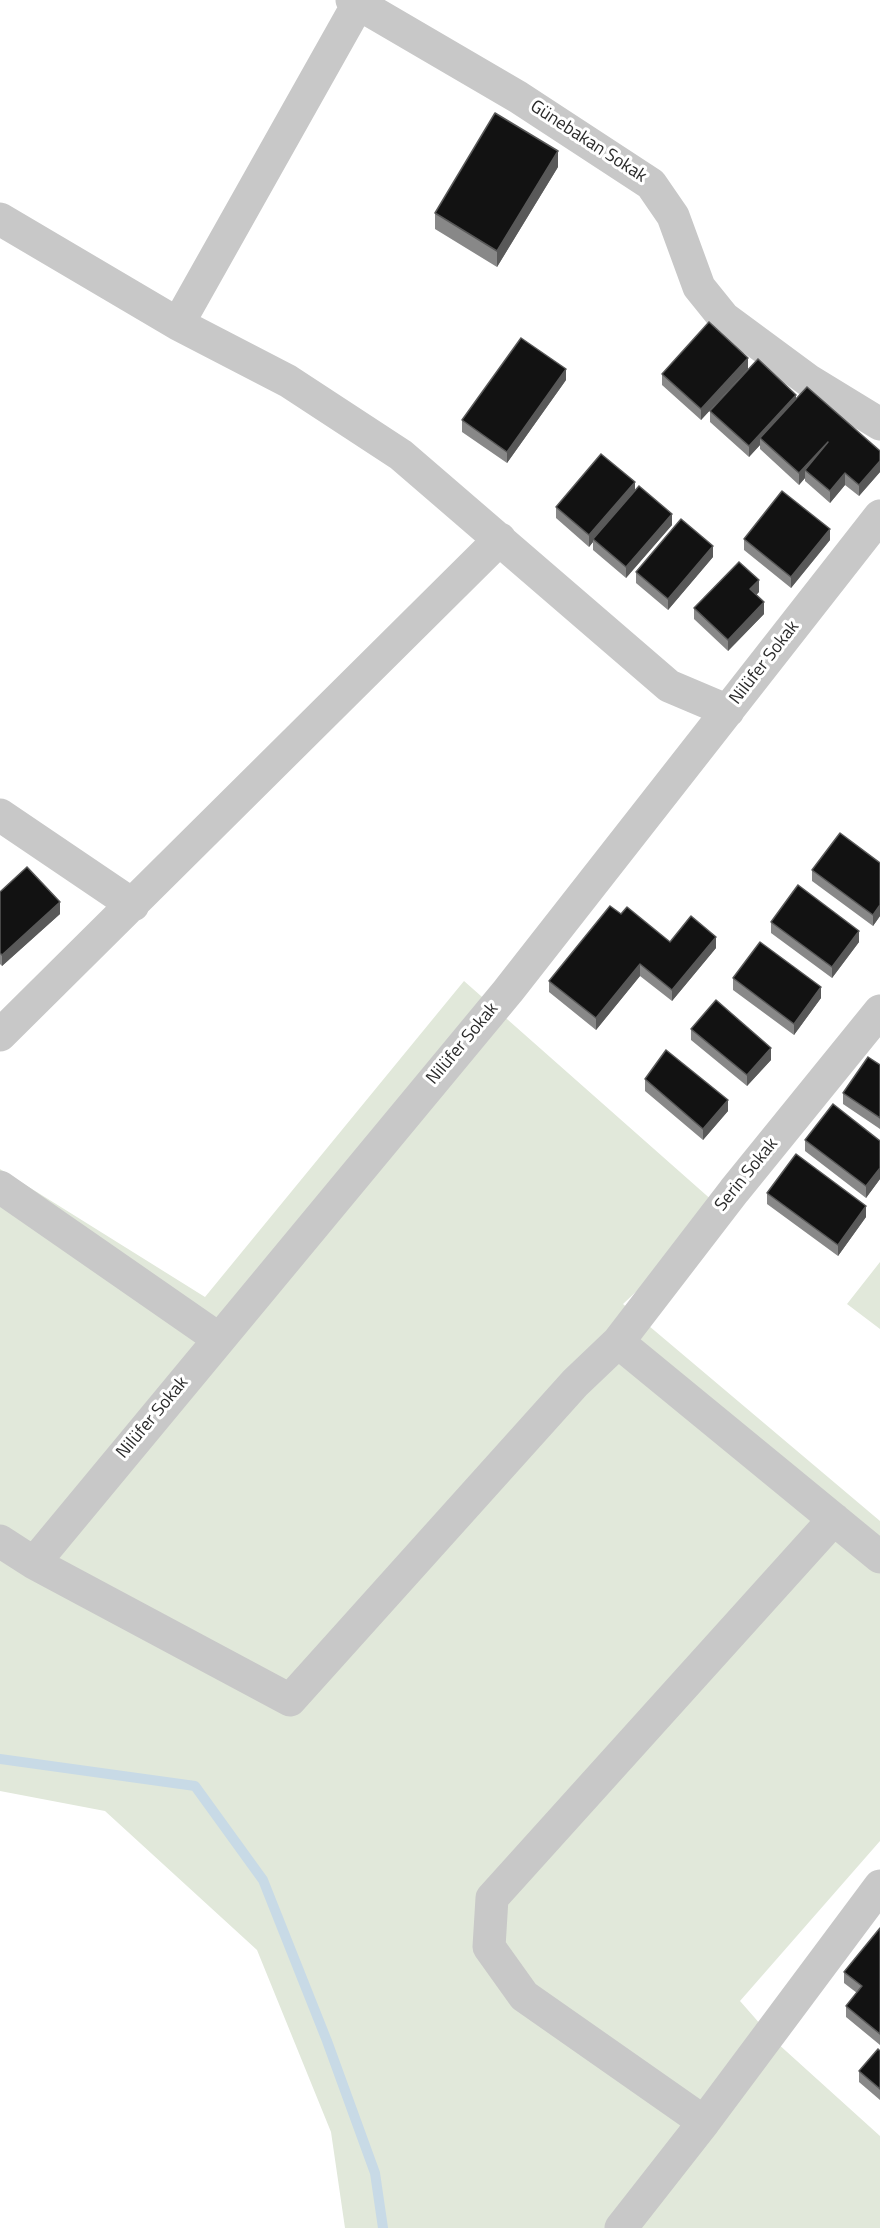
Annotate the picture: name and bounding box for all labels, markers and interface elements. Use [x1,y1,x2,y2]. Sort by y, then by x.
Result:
street label: Günebakan Sokak [526,96,650,188]
street label: Nilüfer Sokak [726,617,804,709]
street label: Nilüfer Sokak [422,999,504,1089]
street label: Serin Sokak [711,1134,783,1216]
street label: Nilüfer Sokak [112,1373,194,1463]

